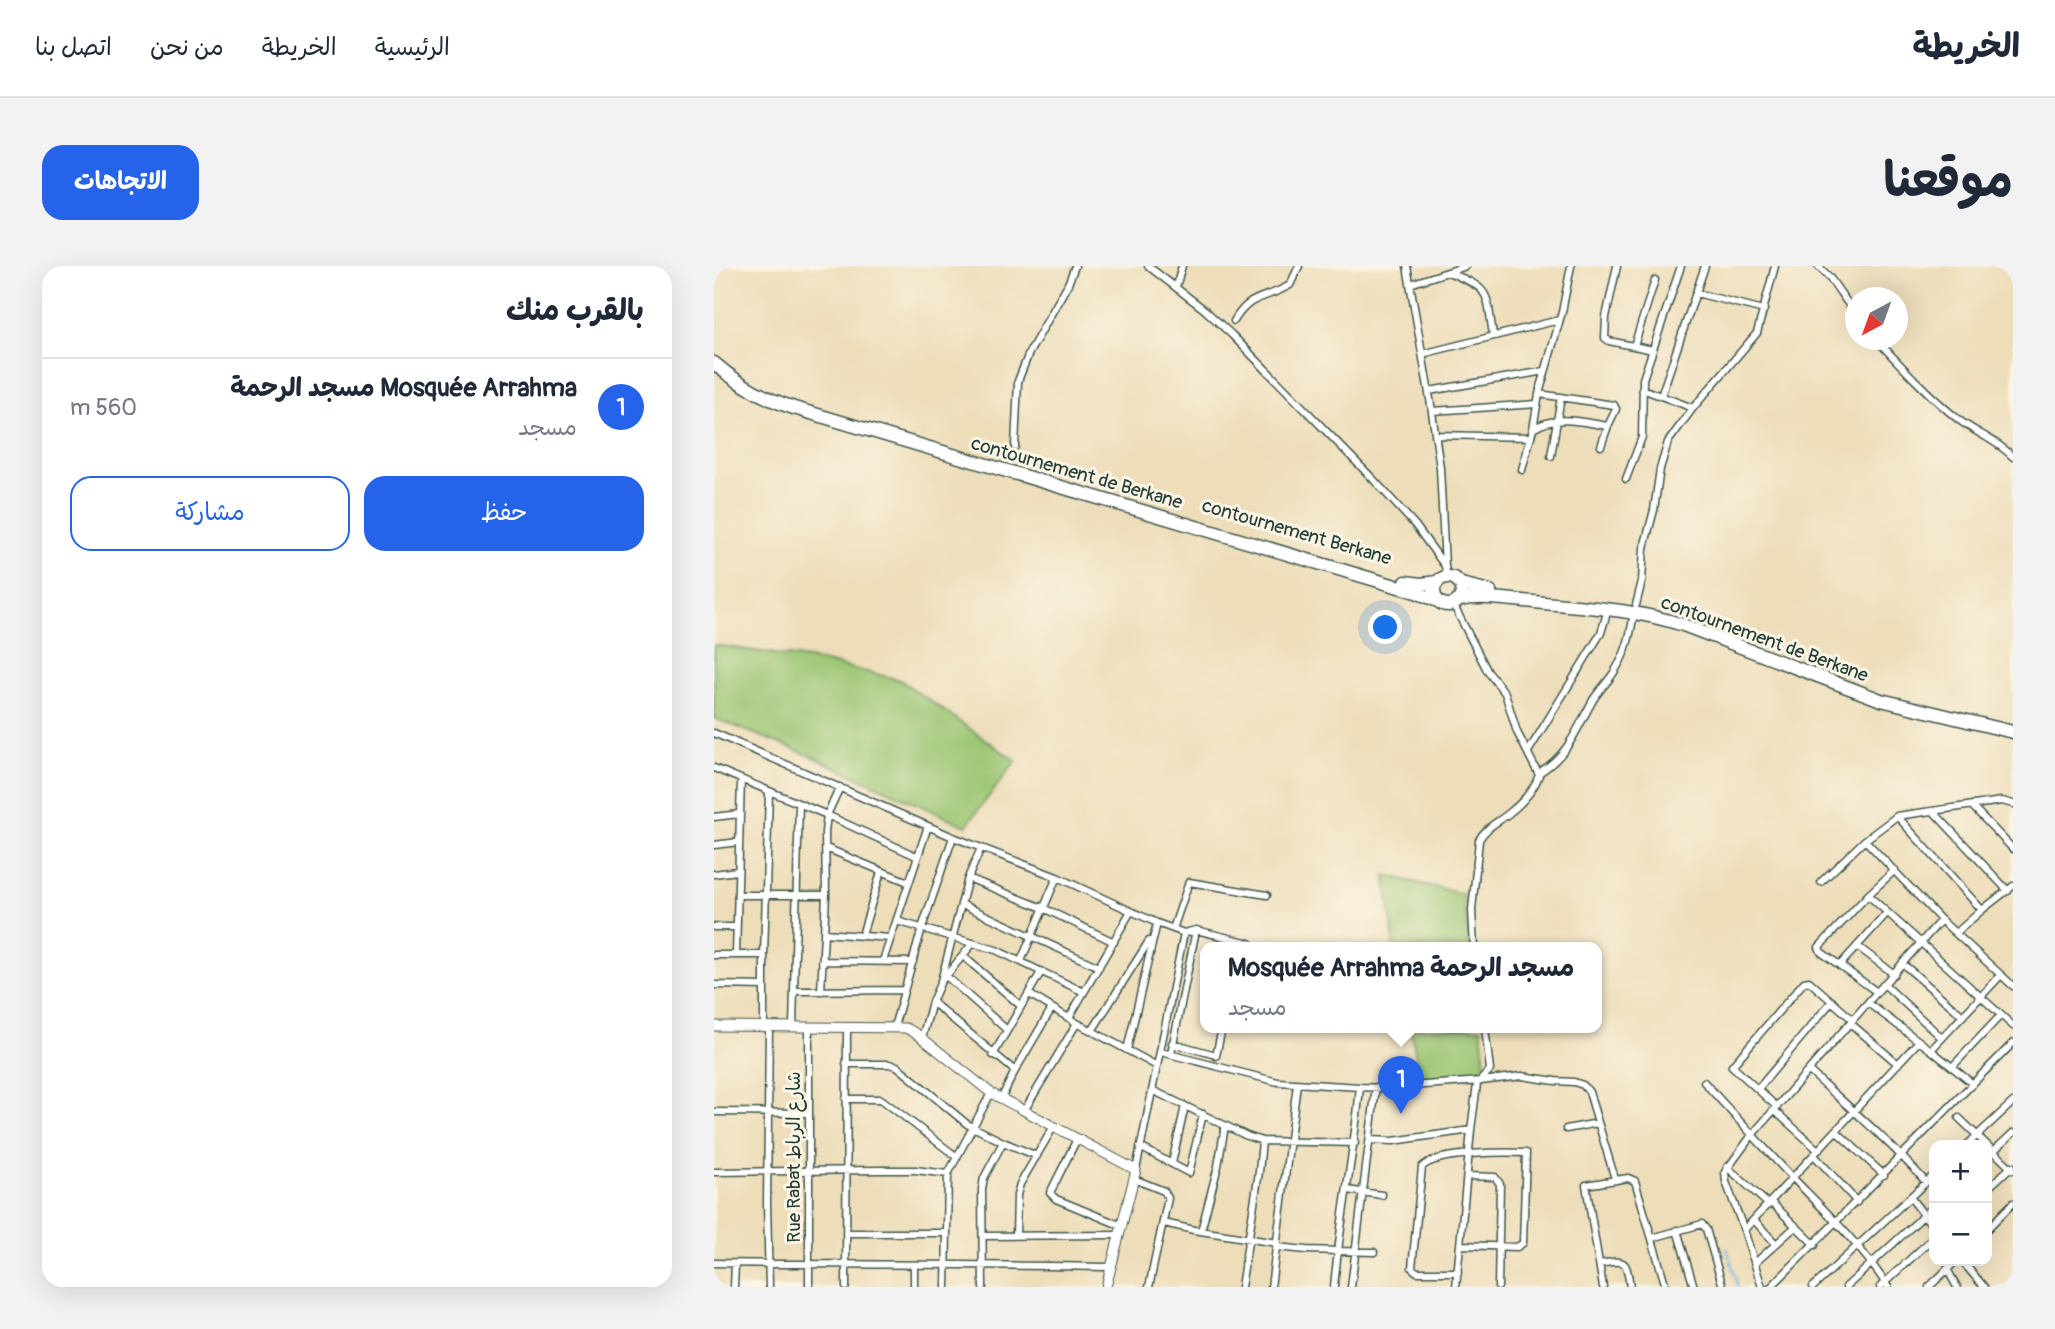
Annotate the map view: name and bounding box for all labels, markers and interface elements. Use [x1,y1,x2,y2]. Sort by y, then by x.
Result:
text: الخريطة [1913,26,2020,67]
text: اتصل بنا [35,33,112,62]
text: من نحن [150,33,224,62]
text: الخريطة [262,33,337,62]
text: الرئيسية [375,33,450,62]
button: الاتجاهات [42,145,199,220]
text: موقعنا [1883,150,2013,211]
north arrow [1845,287,1908,350]
text: بالقرب منك [506,292,644,329]
text: Mosquée Arrahma مسجد الرحمة [230,372,577,404]
text: 560 m [70,393,137,422]
text: 1 [617,393,626,422]
text: مسجد [518,413,577,442]
street label: contournement de Berkane [968,431,1186,515]
button: مشاركة [70,476,350,551]
button: حفظ [364,476,644,551]
street label: contournement Berkane [1199,493,1395,571]
street label: contournement de Berkane [1658,590,1872,688]
your location [1368,610,1402,644]
popup [1200,942,1602,1033]
text: Mosquée Arrahma مسجد الرحمة [1228,952,1574,984]
text: مسجد [1228,993,1287,1022]
pin: 1 [1378,1056,1424,1114]
street label: Rue Rabat شارع الرباط [782,1071,807,1243]
map controls [1929,1140,1992,1266]
button: + [1929,1140,1992,1203]
button: − [1929,1203,1992,1266]

